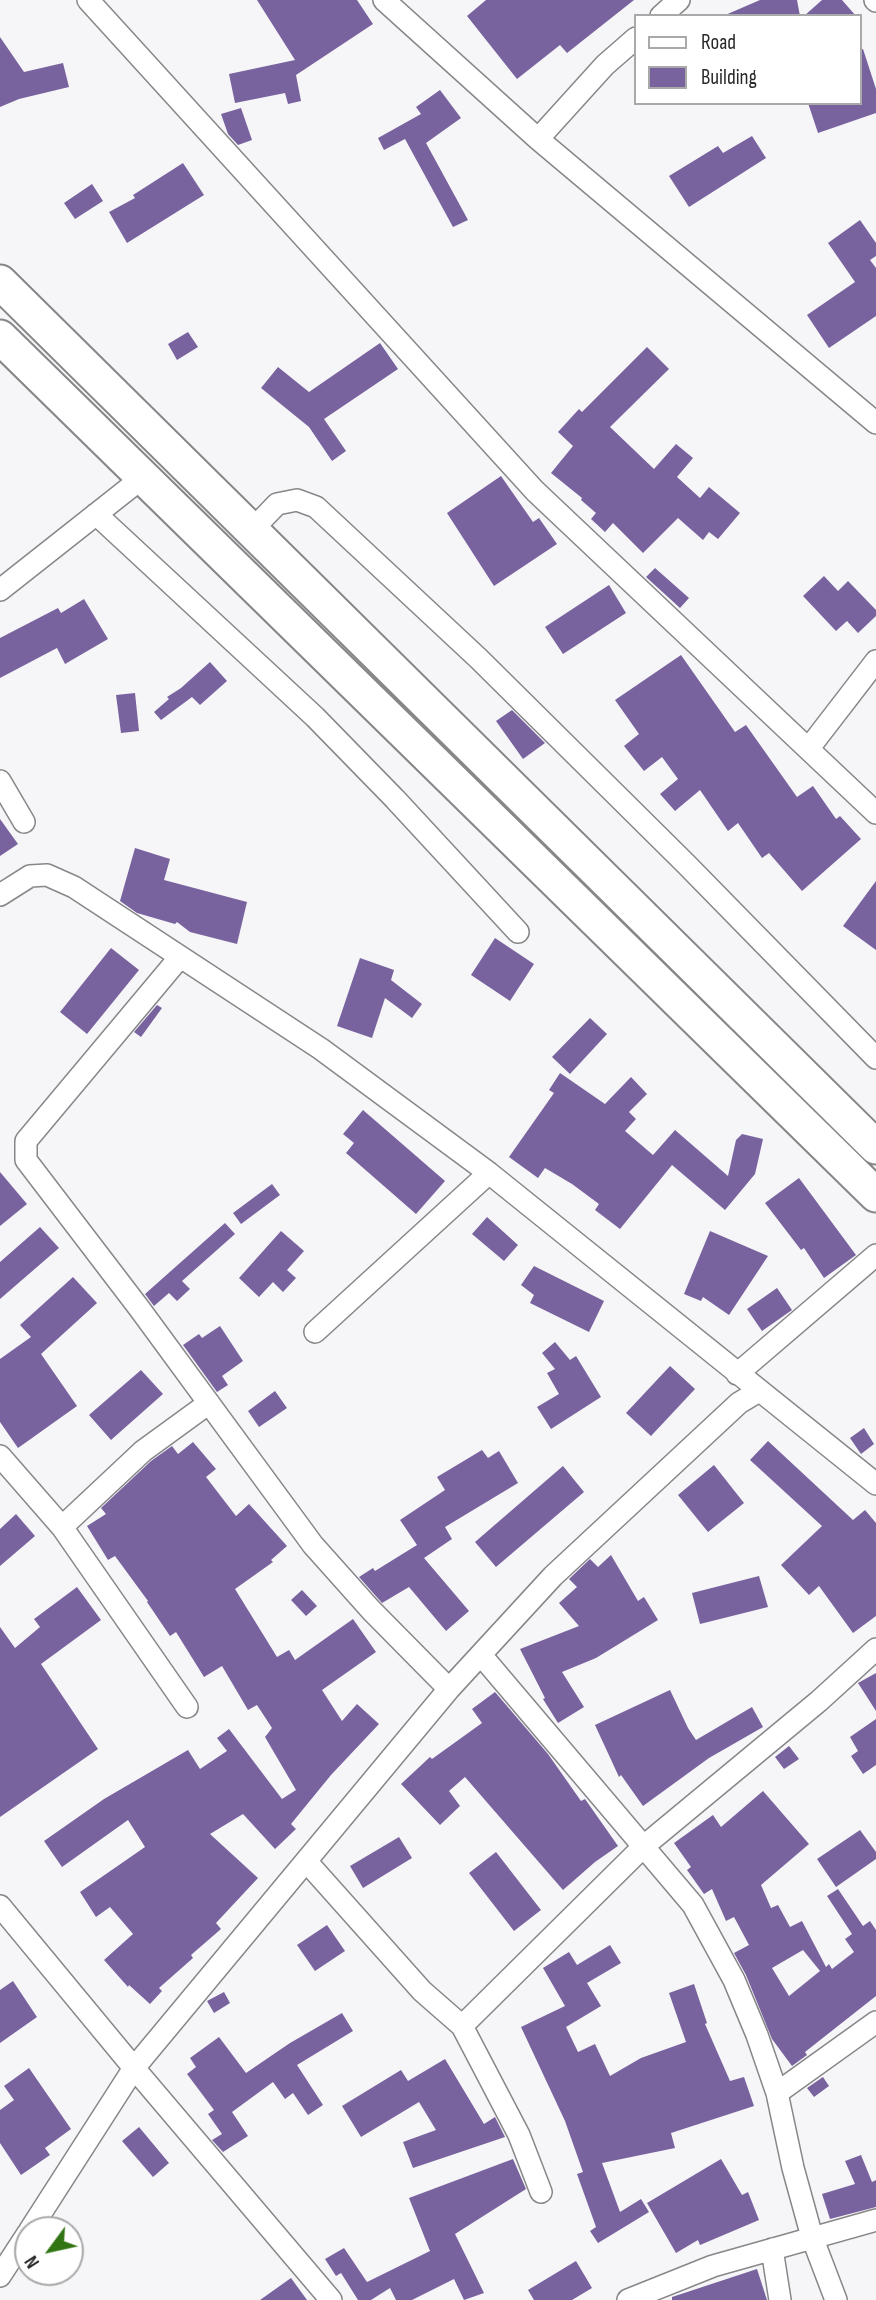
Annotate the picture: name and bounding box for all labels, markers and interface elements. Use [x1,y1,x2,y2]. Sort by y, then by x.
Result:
legend [634,14,862,105]
text: Road [701,30,736,55]
text: Building [701,65,757,90]
north arrow [14,2216,84,2286]
text: N [20,2251,45,2272]

